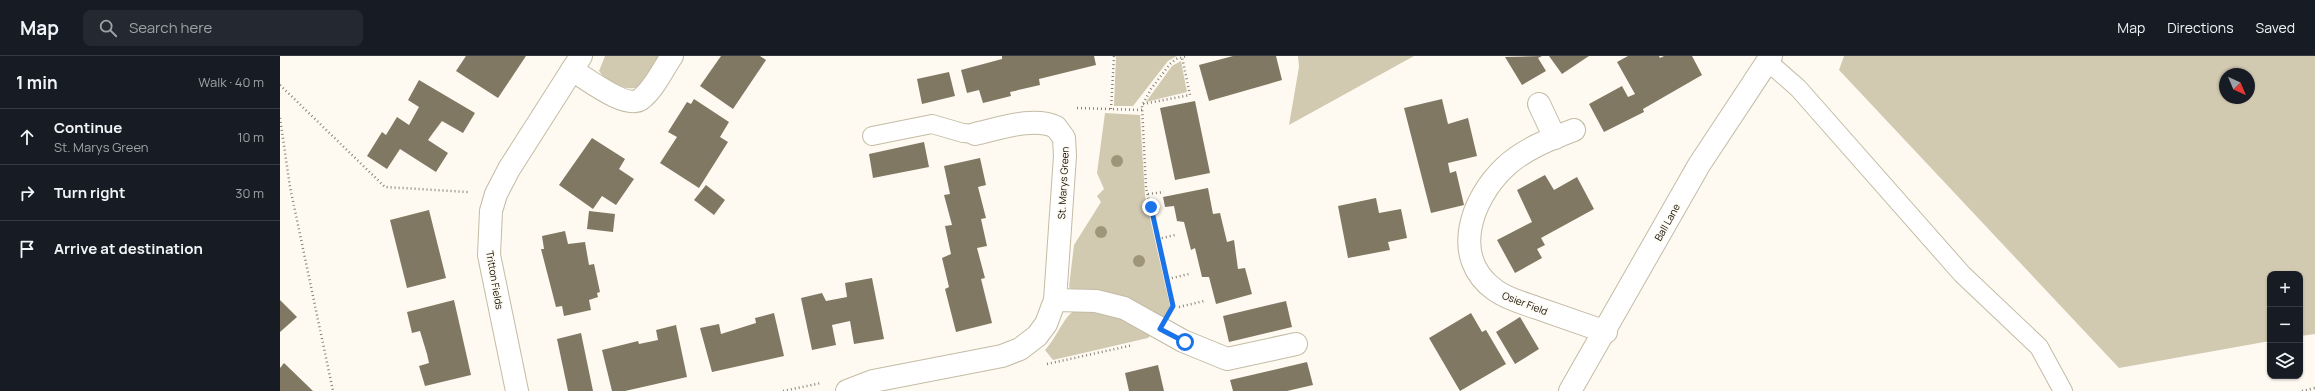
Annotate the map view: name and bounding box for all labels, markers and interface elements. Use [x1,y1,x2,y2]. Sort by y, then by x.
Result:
search box [83,10,363,46]
text: Map [20,15,59,41]
icon: search [97,17,119,39]
text: Search here [129,17,212,38]
text: Map [2117,18,2145,37]
text: Directions [2167,18,2234,37]
text: Saved [2256,18,2295,37]
north arrow [2219,68,2255,104]
text: 1 min [16,71,58,94]
text: Walk · 40 m [198,73,264,91]
text: Continue [54,117,122,138]
icon: ahead [16,126,38,148]
text: 10 m [237,128,264,146]
text: St. Marys Green [54,138,149,156]
street label: St. Marys Green [1054,146,1072,220]
icon: right [16,182,38,204]
text: Turn right [54,182,125,203]
text: 30 m [235,184,264,202]
route end [1142,198,1160,216]
street label: Ball Lane [1651,201,1683,243]
icon: arrive [16,238,38,260]
text: Arrive at destination [54,238,203,259]
street label: Tritton Fields [483,250,507,310]
map controls [2267,271,2303,379]
button: + [2267,271,2303,307]
street label: Osier Field [1500,288,1550,318]
button: − [2267,307,2303,343]
route start [1176,333,1194,351]
button: layers [2267,343,2303,379]

